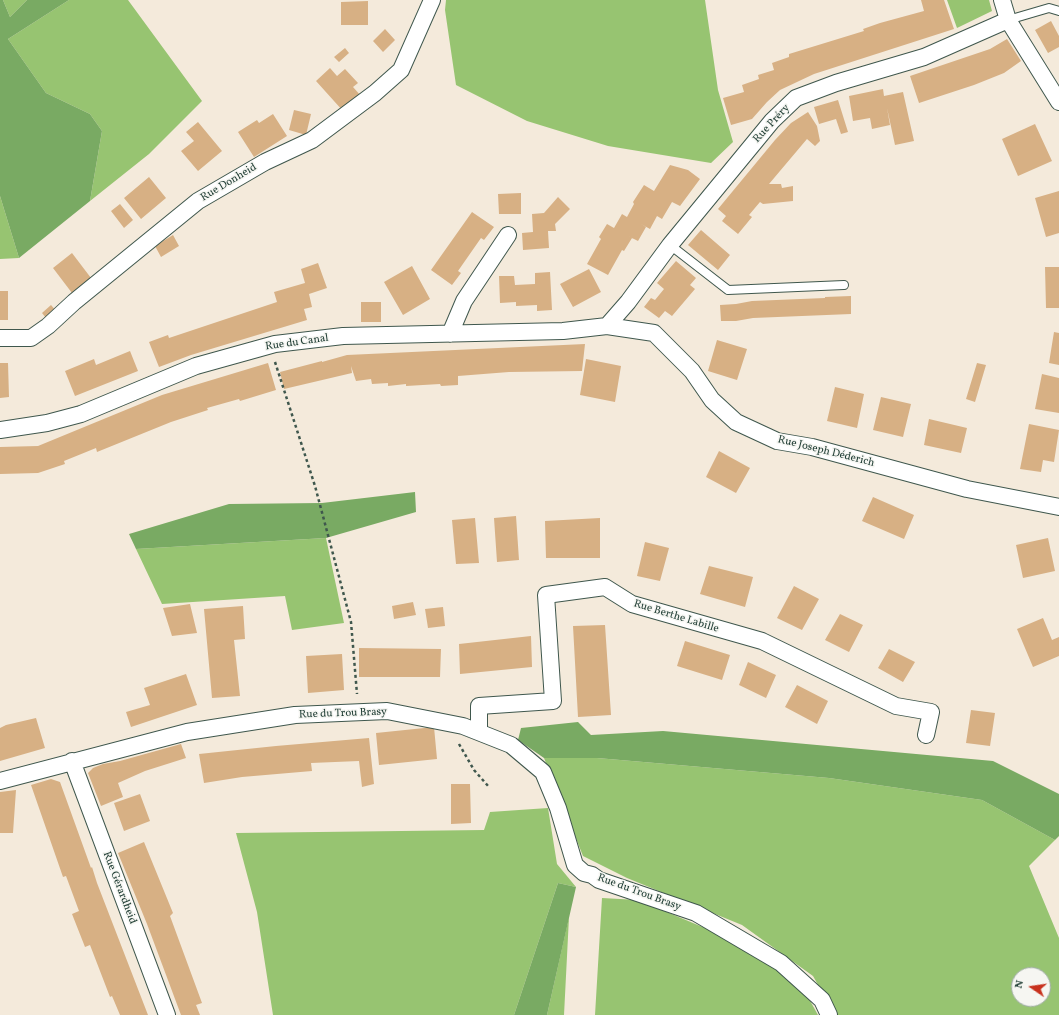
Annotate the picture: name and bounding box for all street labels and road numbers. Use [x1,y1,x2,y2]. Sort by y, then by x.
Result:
street label: Rue Préry [751,102,793,146]
street label: Rue Donheid [199,161,259,205]
street label: Rue du Canal [265,332,329,354]
street label: Rue Joseph Déderich [776,434,876,470]
street label: Rue Berthe Labille [632,598,720,636]
street label: Rue du Trou Brasy [299,706,387,722]
street label: Rue Gérardheid [99,850,139,926]
street label: Rue du Trou Brasy [595,872,683,914]

